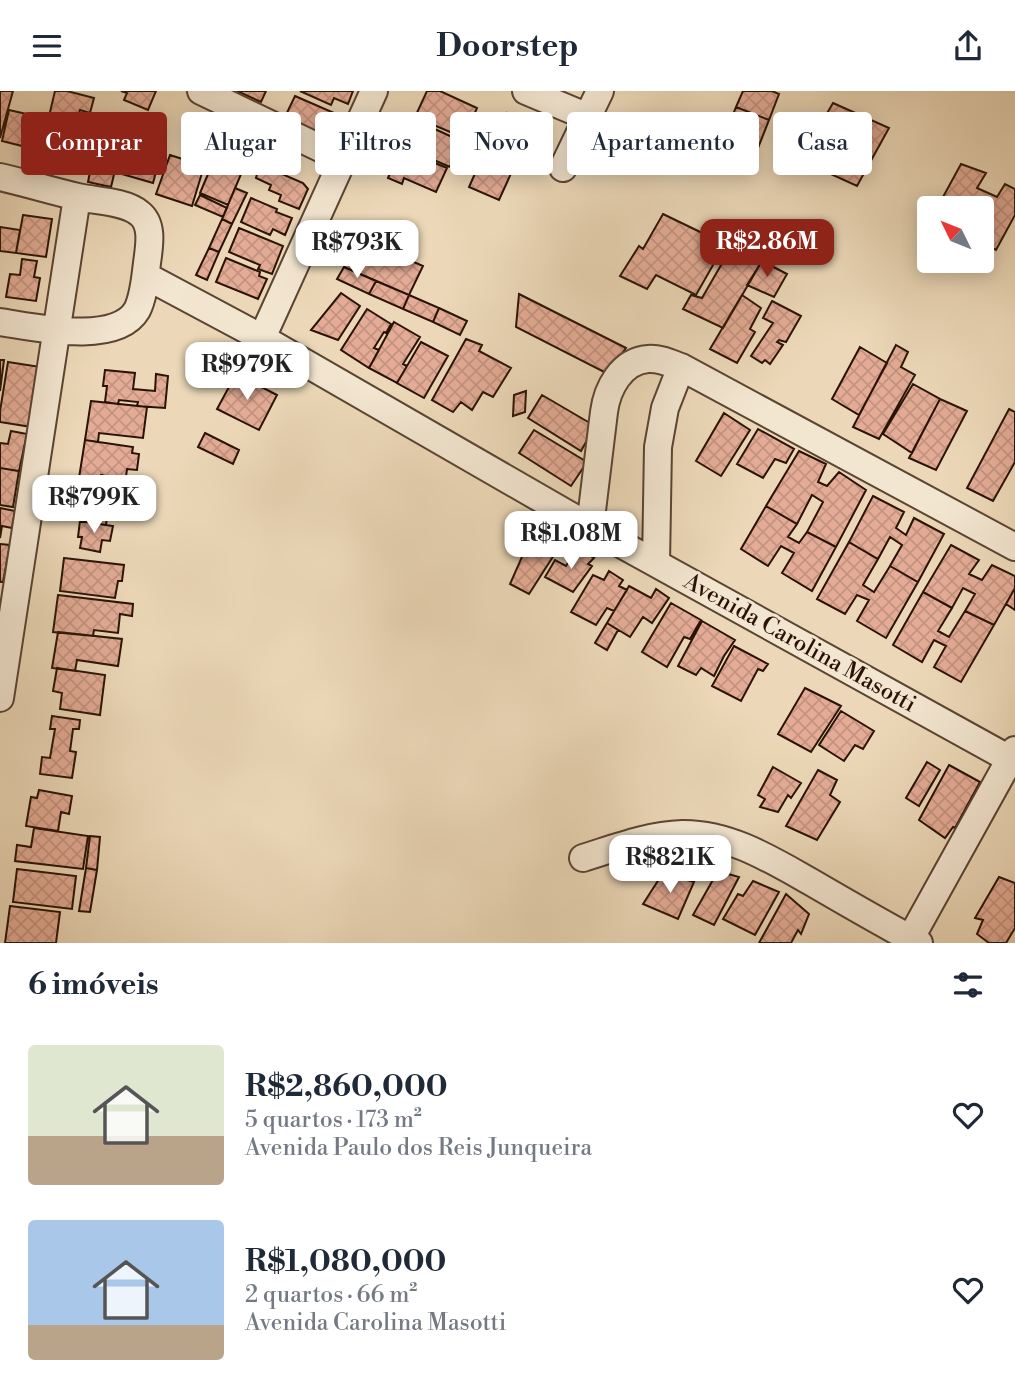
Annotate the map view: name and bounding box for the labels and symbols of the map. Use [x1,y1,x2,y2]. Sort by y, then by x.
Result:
north arrow [917,196,994,273]
pin: R$2.86M [702,219,832,279]
pin: R$793K [300,221,414,280]
pin: R$979K [190,343,304,402]
pin: R$799K [37,475,151,535]
pin: R$1.08M [506,511,636,571]
street label: Avenida Carolina Masotti [678,567,921,719]
pin: R$821K [613,835,727,895]

